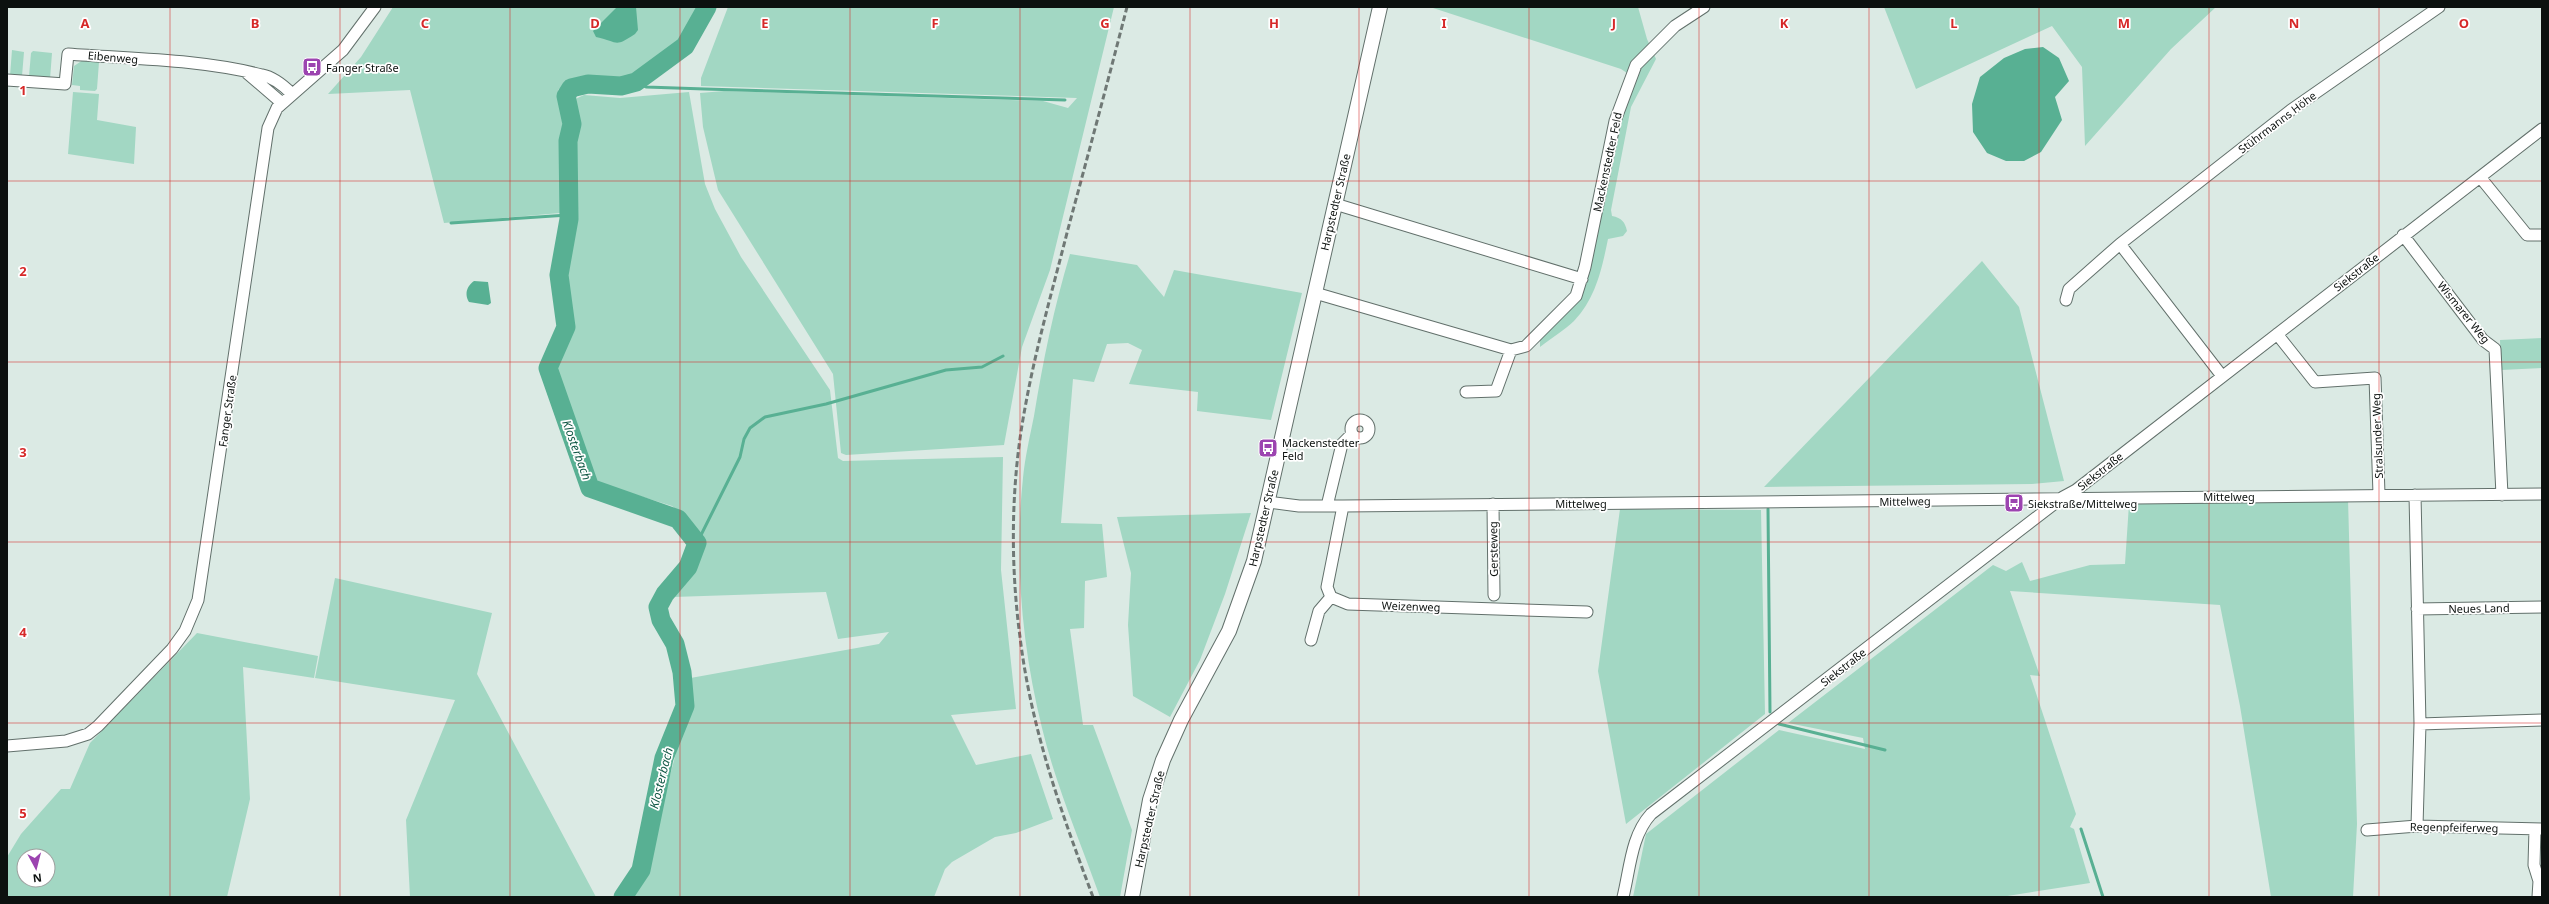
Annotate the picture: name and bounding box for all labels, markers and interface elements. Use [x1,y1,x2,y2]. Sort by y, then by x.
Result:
text: A [81,14,90,32]
text: B [251,14,259,32]
text: C [421,14,429,32]
text: D [590,14,600,32]
text: E [761,14,769,32]
text: F [931,14,939,32]
text: G [1100,14,1110,32]
text: H [1269,14,1279,32]
text: I [1441,14,1447,32]
text: J [1611,14,1616,32]
text: K [1780,14,1789,32]
text: L [1950,14,1958,32]
text: M [2118,14,2130,32]
text: N [2289,14,2299,32]
text: O [2459,14,2469,32]
street label: Eibenweg [87,47,139,67]
bus stop icon: Fanger Straße [301,56,323,78]
place label: Fanger Straße [326,60,399,75]
text: 1 [19,81,27,99]
street label: Stührmanns Höhe [2235,88,2319,156]
street label: Mackenstedter Feld [1589,111,1625,213]
street label: Harpstedter Straße [1317,152,1353,252]
street label: Siekstraße [2330,250,2382,294]
text: 2 [19,262,27,280]
street label: Wismarer Weg [2434,278,2494,346]
street label: Fanger Straße [215,374,239,448]
street label: Stralsunder Weg [2368,393,2386,479]
water label: Klosterbach [558,418,596,482]
place label: Mackenstedter Feld [1282,435,1360,463]
bus stop icon: Mackenstedter Feld [1257,437,1279,459]
text: 3 [19,443,27,461]
street label: Siekstraße [2074,449,2126,493]
street label: Harpstedter Straße [1245,468,1281,568]
street label: Mittelweg [2203,489,2255,504]
bus stop icon: Siekstraße/Mittelweg [2003,492,2025,514]
street label: Mittelweg [1879,493,1931,509]
street label: Mittelweg [1555,496,1607,511]
place label: Siekstraße/Mittelweg [2028,496,2137,511]
street label: Gersteweg [1485,521,1501,577]
street label: Weizenweg [1381,597,1441,615]
street label: Neues Land [2448,600,2510,616]
text: 4 [19,623,27,641]
street label: Siekstraße [1817,645,1869,689]
water label: Klosterbach [645,745,677,810]
street label: Harpstedter Straße [1131,769,1167,869]
text: 5 [19,804,27,822]
street label: Regenpfeiferweg [2410,819,2498,835]
north arrow [16,848,56,888]
text: N [32,870,43,886]

